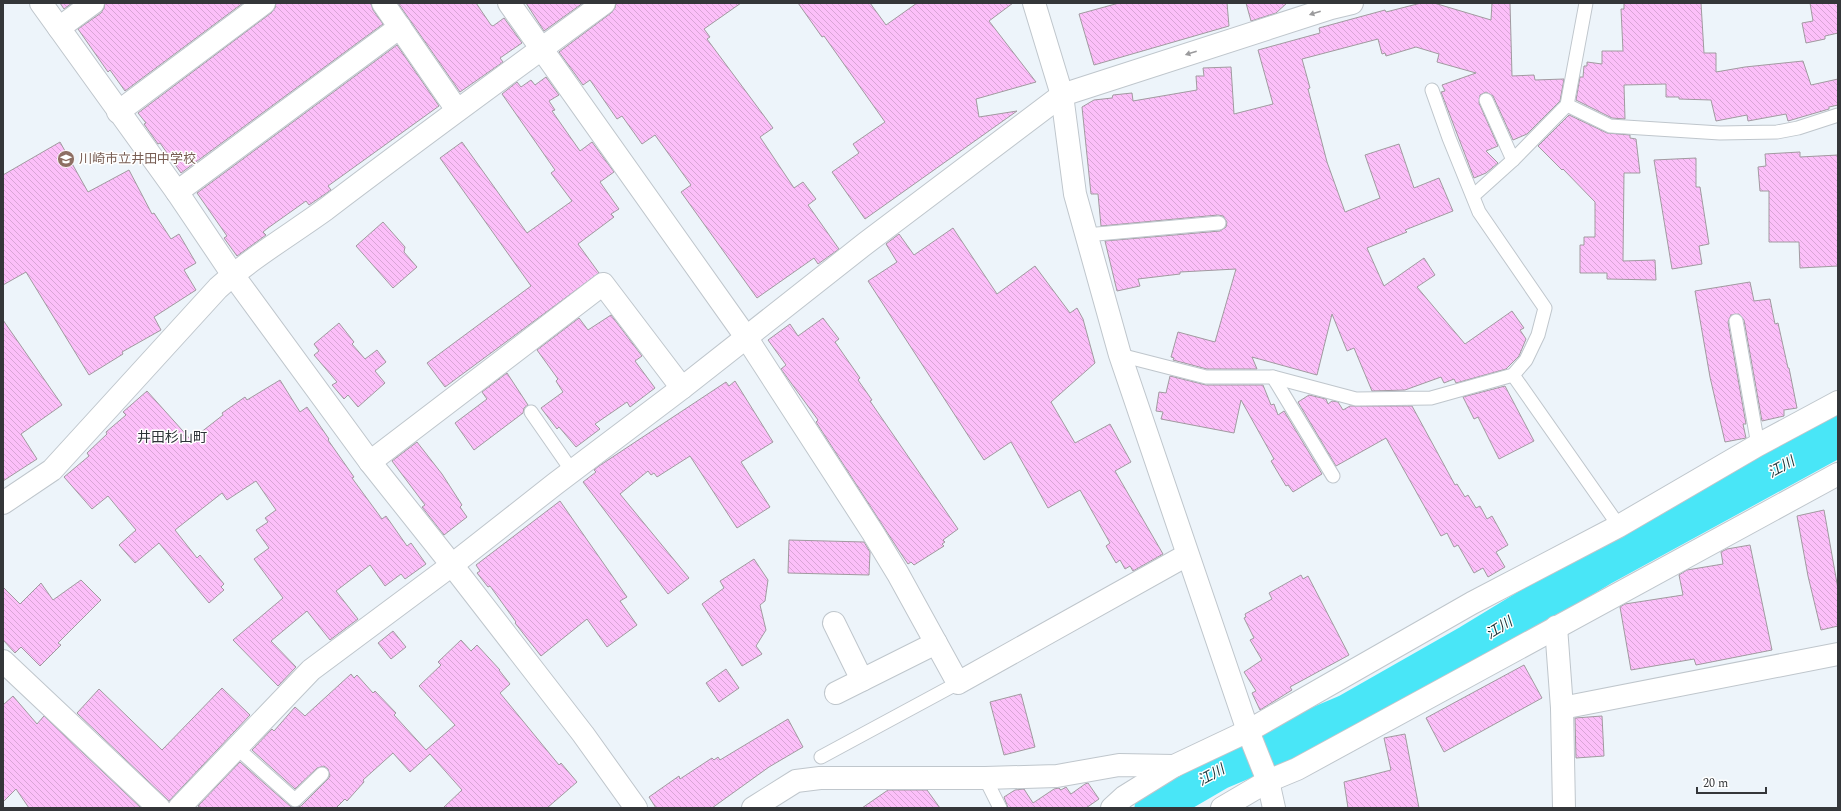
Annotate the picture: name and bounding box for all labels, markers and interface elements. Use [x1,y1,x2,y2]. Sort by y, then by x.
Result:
one-way arrow [1308,10,1320,16]
one-way arrow [1185,50,1197,56]
school or university icon: 川崎市立井田中学校 [56,149,76,169]
place label: 川崎市立井田中学校 [79,149,196,169]
district label: 井田杉山町 [137,427,207,448]
water label: 江川 [1764,450,1800,483]
water label: 江川 [1482,611,1518,644]
water label: 江川 [1194,758,1230,791]
scale bar [1697,769,1766,795]
text: 20 m [1703,774,1728,793]

